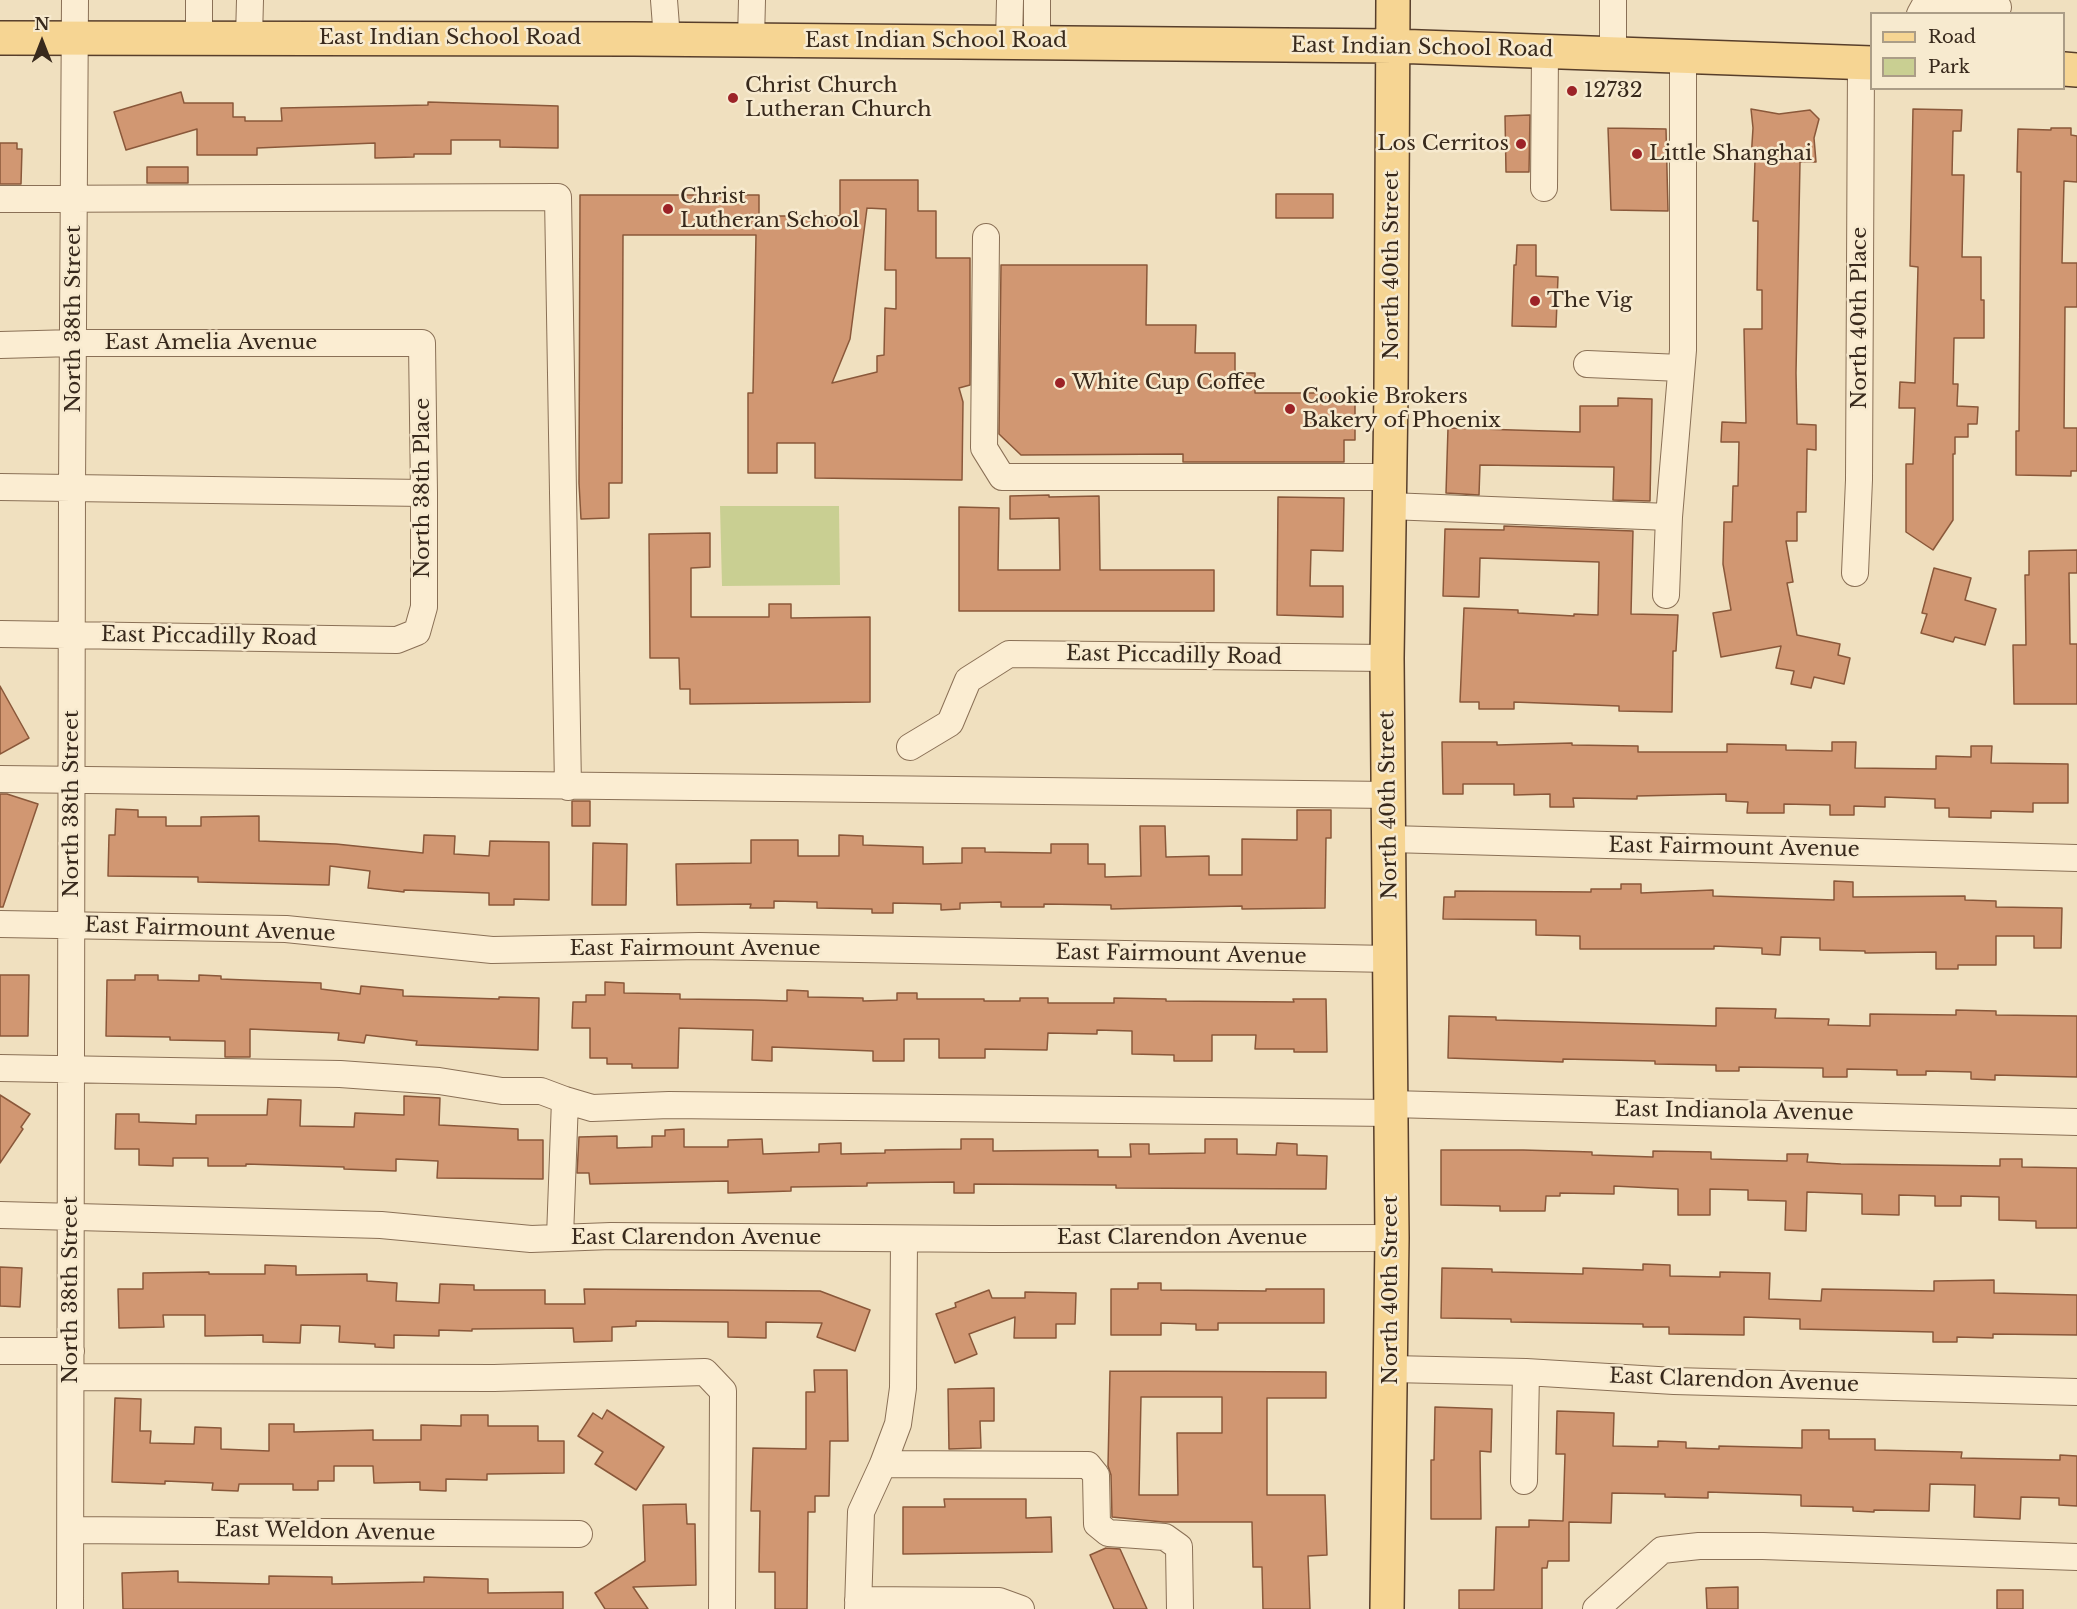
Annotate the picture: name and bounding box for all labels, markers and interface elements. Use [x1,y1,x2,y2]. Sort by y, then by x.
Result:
north arrow [12,12,72,72]
legend [1870,12,2065,90]
text: N [34,14,50,34]
street label: East Indian School Road [319,25,581,51]
text: Road [1928,26,1976,48]
street label: East Indian School Road [805,28,1067,54]
street label: East Indian School Road [1291,33,1553,63]
text: Park [1928,56,1970,78]
place label: Christ Church Lutheran Church [745,73,932,123]
place label: 12732 [1584,78,1643,104]
marker: 12732 [1565,84,1579,98]
marker: Christ Church Lutheran Church [726,91,740,105]
place label: Los Cerritos [1377,131,1509,157]
marker: Los Cerritos [1514,137,1528,151]
place label: Little Shanghai [1649,141,1812,167]
marker: Little Shanghai [1630,147,1644,161]
street label: North 40th Street [1379,170,1405,360]
place label: Christ Lutheran School [680,184,859,234]
marker: Christ Lutheran School [661,202,675,216]
street label: North 38th Street [61,225,87,413]
street label: North 40th Place [1847,227,1873,409]
place label: The Vig [1547,288,1632,314]
marker: The Vig [1528,294,1542,308]
street label: East Amelia Avenue [105,330,317,356]
place label: White Cup Coffee [1072,370,1266,396]
marker: White Cup Coffee [1053,376,1067,390]
place label: Cookie Brokers Bakery of Phoenix [1302,384,1501,434]
street label: North 38th Place [410,398,436,578]
marker: Cookie Brokers Bakery of Phoenix [1283,402,1297,416]
street label: East Piccadilly Road [101,623,317,651]
street label: East Piccadilly Road [1066,642,1282,670]
street label: North 38th Street [59,710,85,898]
street label: North 40th Street [1375,710,1403,900]
street label: East Fairmount Avenue [1608,833,1860,863]
street label: East Fairmount Avenue [84,913,336,947]
street label: East Fairmount Avenue [569,936,821,962]
street label: East Fairmount Avenue [1055,940,1307,970]
street label: East Indianola Avenue [1614,1097,1854,1127]
street label: North 40th Street [1378,1195,1404,1385]
street label: North 38th Street [58,1196,84,1384]
street label: East Clarendon Avenue [571,1225,821,1251]
street label: East Clarendon Avenue [1057,1225,1307,1251]
street label: East Clarendon Avenue [1608,1364,1860,1398]
street label: East Weldon Avenue [214,1517,436,1547]

